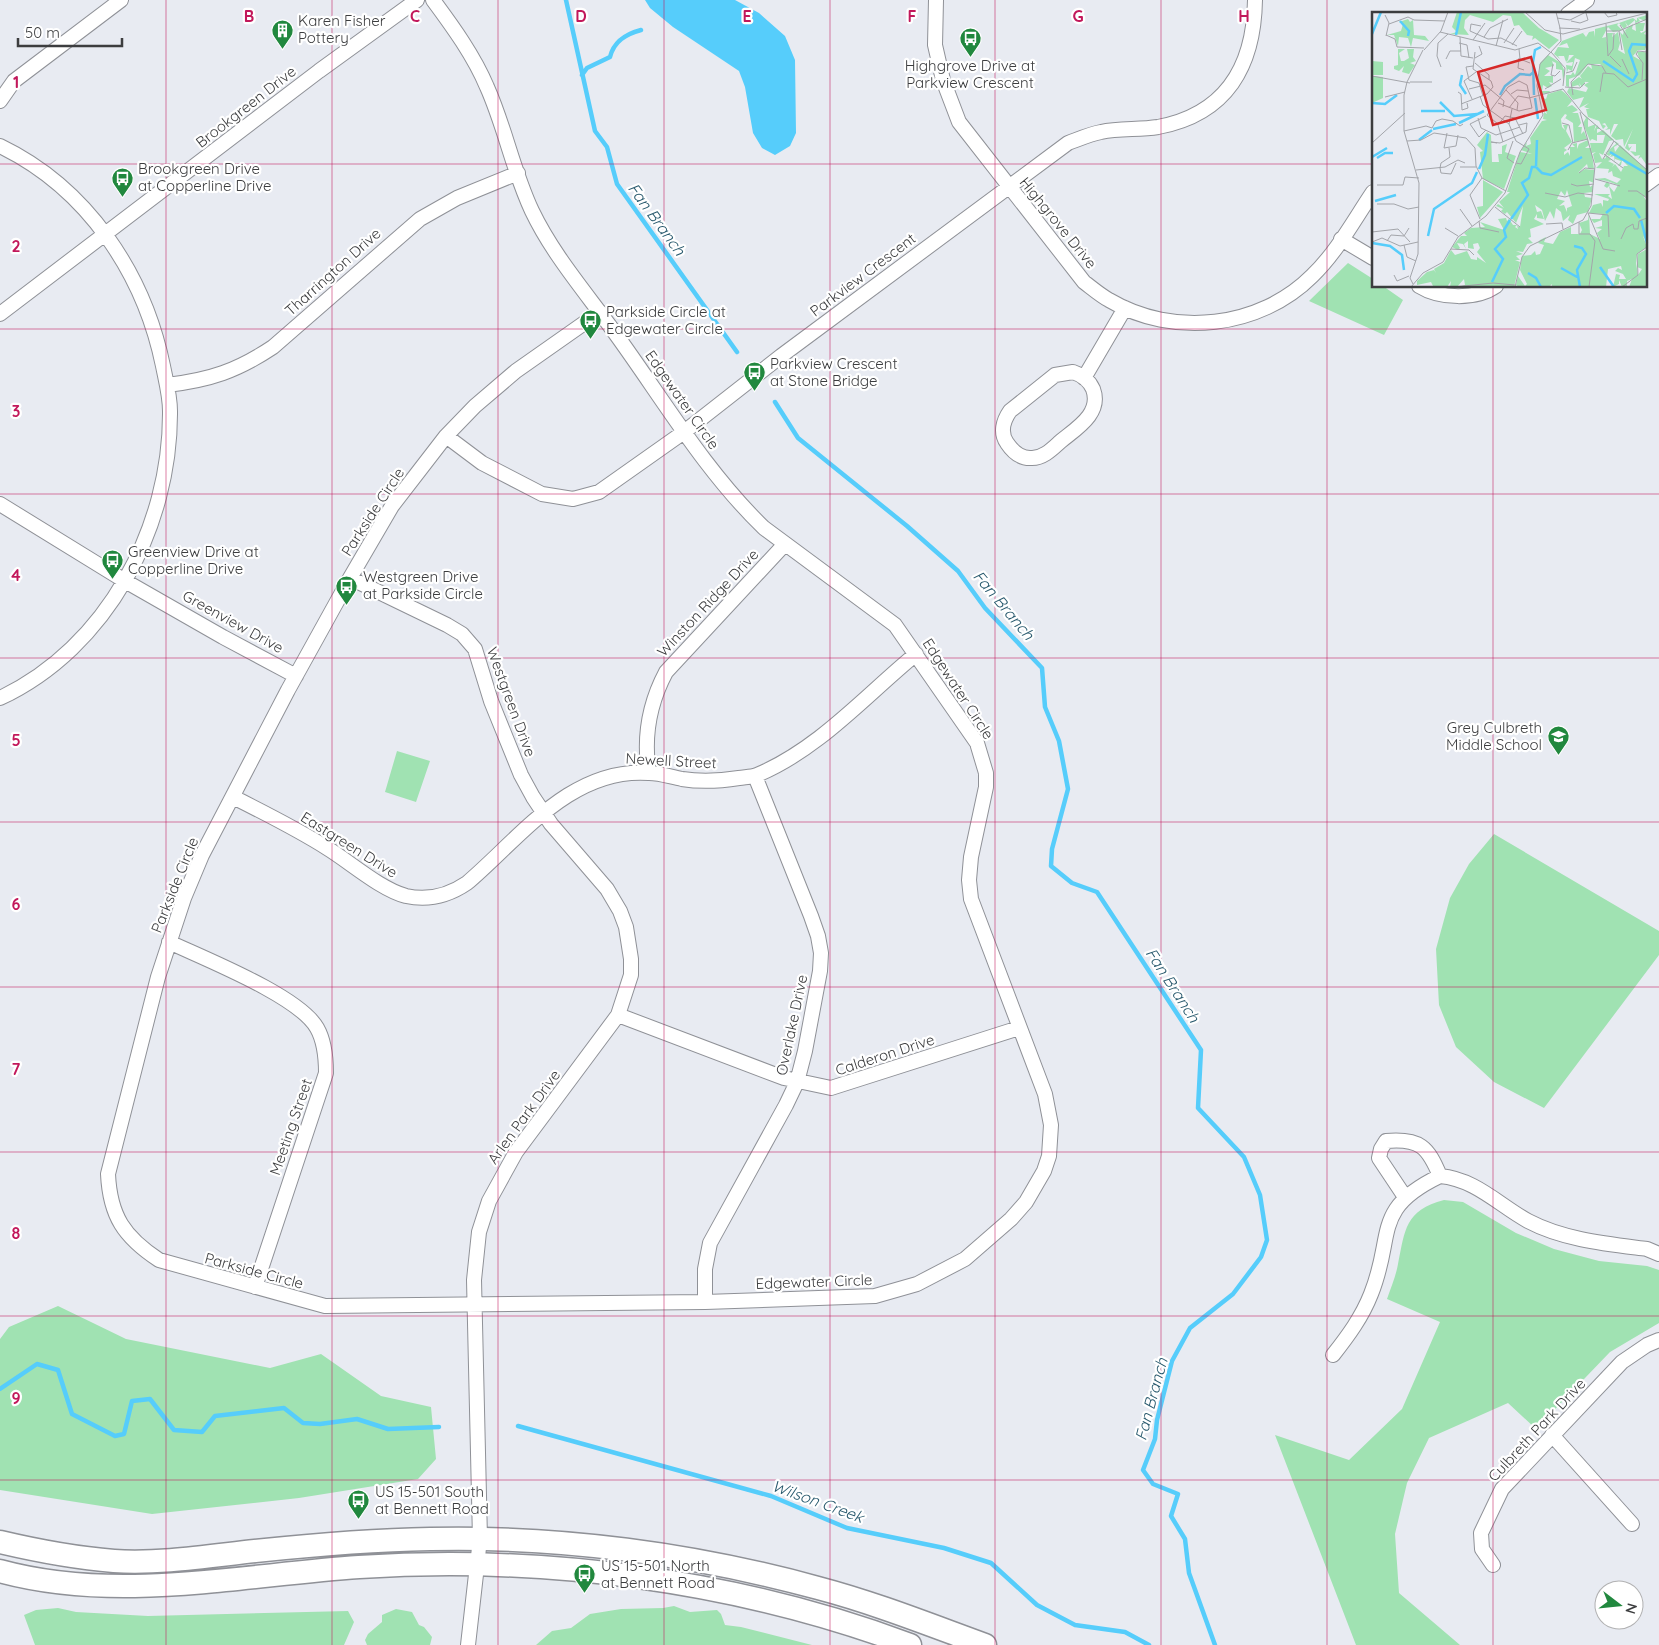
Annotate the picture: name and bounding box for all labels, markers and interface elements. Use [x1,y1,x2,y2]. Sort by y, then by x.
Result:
text: B [244,6,254,26]
text: C [410,6,420,26]
text: D [575,6,587,26]
text: E [742,6,752,26]
text: F [908,6,917,26]
text: G [1072,6,1084,26]
text: H [1238,6,1250,26]
place label: Karen Fisher Pottery [298,11,386,47]
inset map [1372,12,1646,288]
scale bar [18,15,121,47]
building icon: Karen Fisher Pottery [270,18,294,49]
text: 50 m [25,23,60,42]
bus stop icon: Highgrove Drive at Parkview Crescent [958,26,982,57]
place label: Highgrove Drive at Parkview Crescent [905,56,1035,92]
street label: Brookgreen Drive [192,62,300,152]
text: 1 [13,72,19,92]
place label: Brookgreen Drive at Copperline Drive [138,159,272,195]
bus stop icon: Brookgreen Drive at Copperline Drive [110,166,134,197]
street label: Highgrove Drive [1016,173,1101,272]
water label: Fan Branch [624,179,691,260]
street label: Tharrington Drive [281,224,385,320]
street label: Parkview Crescent [806,229,919,321]
text: 2 [11,236,21,256]
place label: Parkside Circle at Edgewater Circle [606,302,726,338]
bus stop icon: Parkside Circle at Edgewater Circle [578,309,602,340]
street label: Edgewater Circle [641,346,724,453]
place label: Parkview Crescent at Stone Bridge [770,354,898,390]
bus stop icon: Parkview Crescent at Stone Bridge [742,361,766,392]
text: 3 [12,401,20,421]
street label: Parkside Circle [337,464,408,560]
place label: Greenview Drive at Copperline Drive [128,542,259,578]
street label: Winston Ridge Drive [653,545,762,660]
bus stop icon: Greenview Drive at Copperline Drive [100,549,124,580]
text: 4 [11,565,21,585]
water label: Fan Branch [969,566,1039,645]
place label: Westgreen Drive at Parkside Circle [363,567,483,603]
bus stop icon: Westgreen Drive at Parkside Circle [335,574,359,605]
street label: Greenview Drive [179,586,287,657]
street label: Edgewater Circle [919,635,998,743]
street label: Westgreen Drive [483,644,540,759]
place label: Grey Culbreth Middle School [1446,718,1542,754]
school or university icon: Grey Culbreth Middle School [1546,725,1570,756]
text: 5 [11,730,21,750]
street label: Newell Street [625,749,717,772]
street label: Eastgreen Drive [297,807,401,882]
street label: Parkside Circle [147,834,202,935]
text: 6 [12,894,21,914]
water label: Fan Branch [1142,944,1205,1027]
street label: Overlake Drive [772,973,811,1077]
street label: Calderon Drive [833,1030,937,1079]
text: 7 [12,1059,21,1079]
street label: Arlen Park Drive [483,1066,564,1168]
street label: Meeting Street [265,1076,316,1178]
text: 8 [12,1223,21,1243]
street label: Parkside Circle [203,1248,306,1293]
street label: Edgewater Circle [755,1270,873,1293]
water label: Fan Branch [1130,1355,1172,1443]
street label: Culbreth Park Drive [1484,1374,1589,1485]
text: 9 [11,1388,21,1408]
water label: Wilson Creek [769,1475,868,1527]
place label: US 15-501 South at Bennett Road [375,1482,489,1518]
bus stop icon: US 15-501 South at Bennett Road [347,1489,371,1520]
place label: US 15-501 North at Bennett Road [601,1556,715,1592]
bus stop icon: US 15-501 North at Bennett Road [573,1563,597,1594]
north arrow [1594,1580,1644,1630]
text: N [1621,1601,1642,1616]

